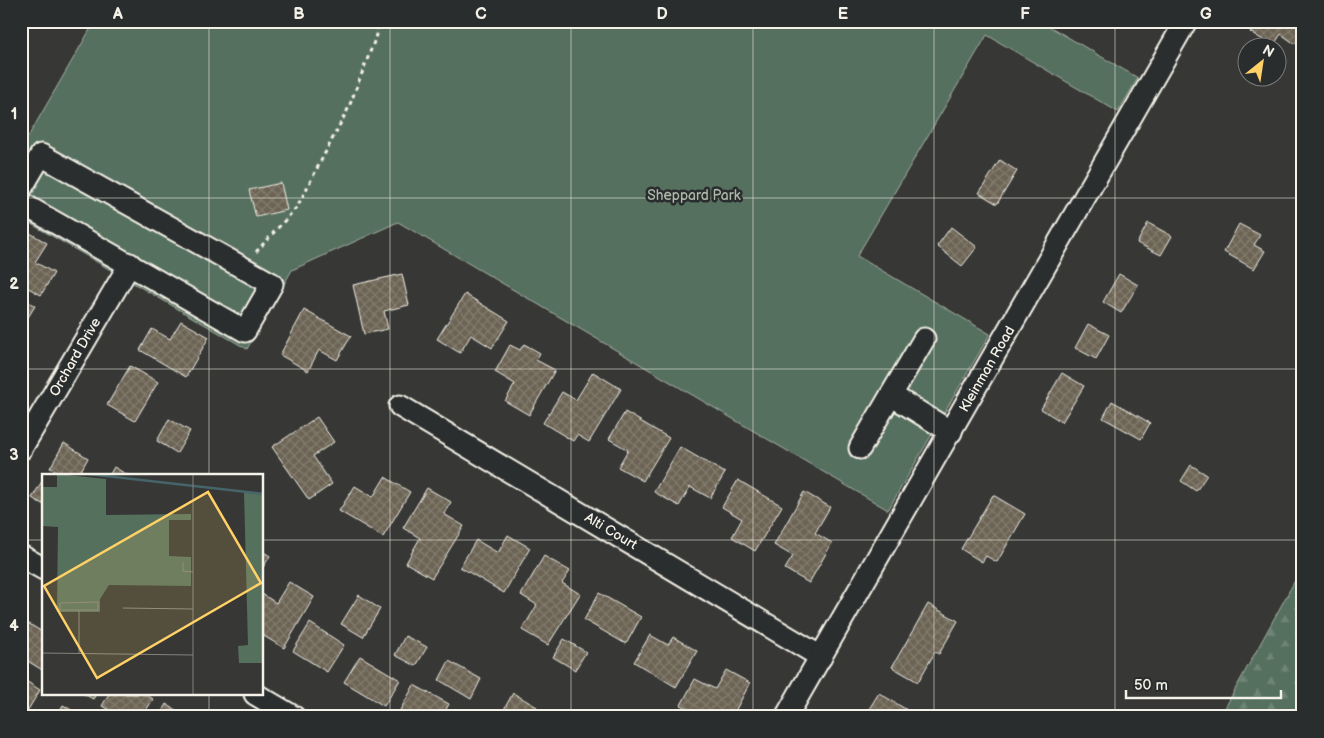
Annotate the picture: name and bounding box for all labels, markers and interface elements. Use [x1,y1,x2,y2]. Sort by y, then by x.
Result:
text: A [112,5,123,24]
text: B [293,5,305,24]
text: C [475,5,487,24]
text: D [656,5,668,24]
text: E [838,5,848,24]
text: F [1020,5,1030,24]
text: G [1200,5,1212,24]
north arrow [1236,38,1286,88]
text: N [1259,41,1277,61]
text: 1 [11,105,17,124]
park label: Sheppard Park [647,187,741,204]
text: 2 [9,275,19,294]
street label: Orchard Drive [46,315,104,399]
street label: Kleinman Road [955,323,1019,415]
text: 3 [9,446,19,465]
inset map [42,474,264,696]
street label: Alti Court [582,509,641,554]
text: 4 [9,617,19,636]
scale bar [1126,668,1282,700]
text: 50 m [1134,676,1168,695]

